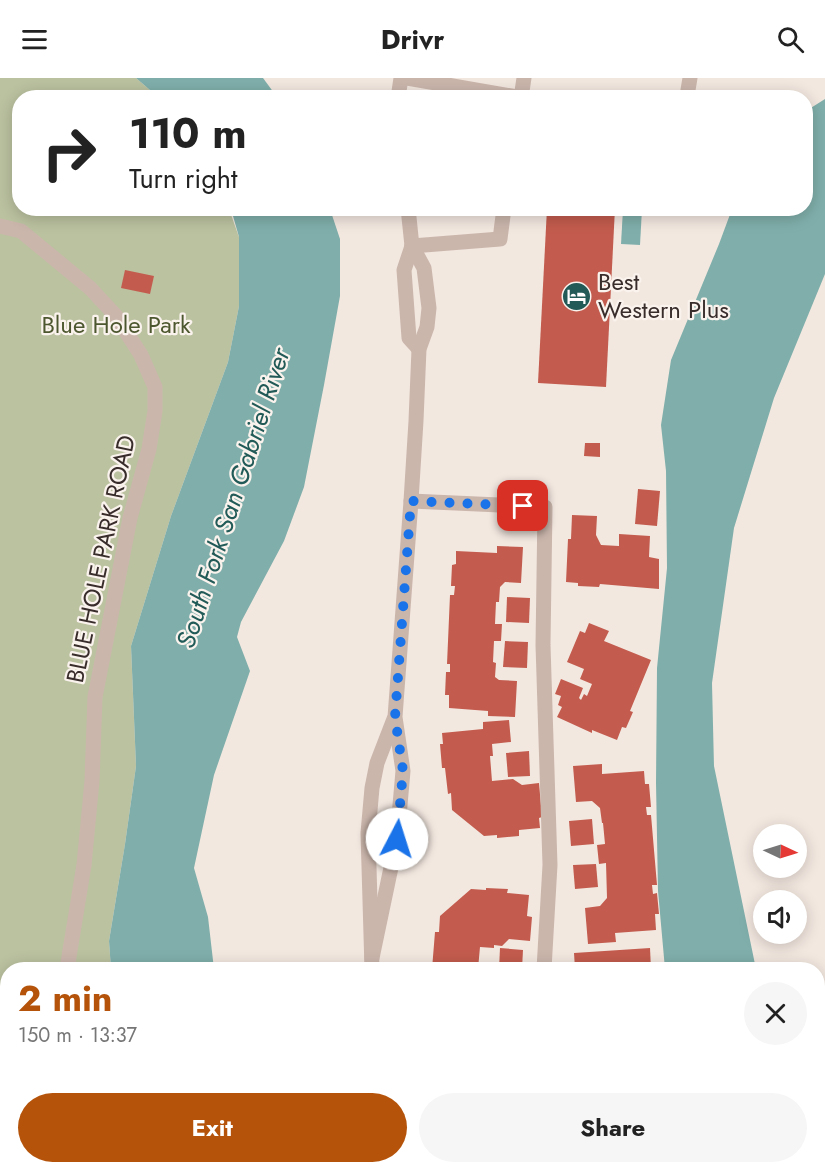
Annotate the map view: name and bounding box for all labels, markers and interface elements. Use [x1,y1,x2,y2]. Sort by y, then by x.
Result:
text: Drivr [381,20,444,59]
icon: menu [18,23,51,56]
icon: search [774,23,807,56]
text: 110 m [129,103,247,164]
icon: right [30,114,108,192]
text: Turn right [129,159,237,198]
place label: Best Western Plus [598,264,729,327]
hotel icon: Best Western Plus [561,280,593,312]
park label: Blue Hole Park [41,307,191,342]
water label: South Fork San Gabriel River [166,342,300,653]
street label: BLUE HOLE PARK ROAD [57,432,144,686]
pin [497,480,548,531]
icon: arrive [506,489,539,522]
position arrow [365,807,429,871]
north arrow [753,824,807,878]
map controls [753,824,807,944]
button: sound [753,890,807,944]
text: 2 min [18,972,113,1024]
button: close [744,982,807,1045]
text: 150 m · 13:37 [18,1021,137,1050]
button: Exit [18,1093,407,1162]
button: Share [419,1093,807,1162]

